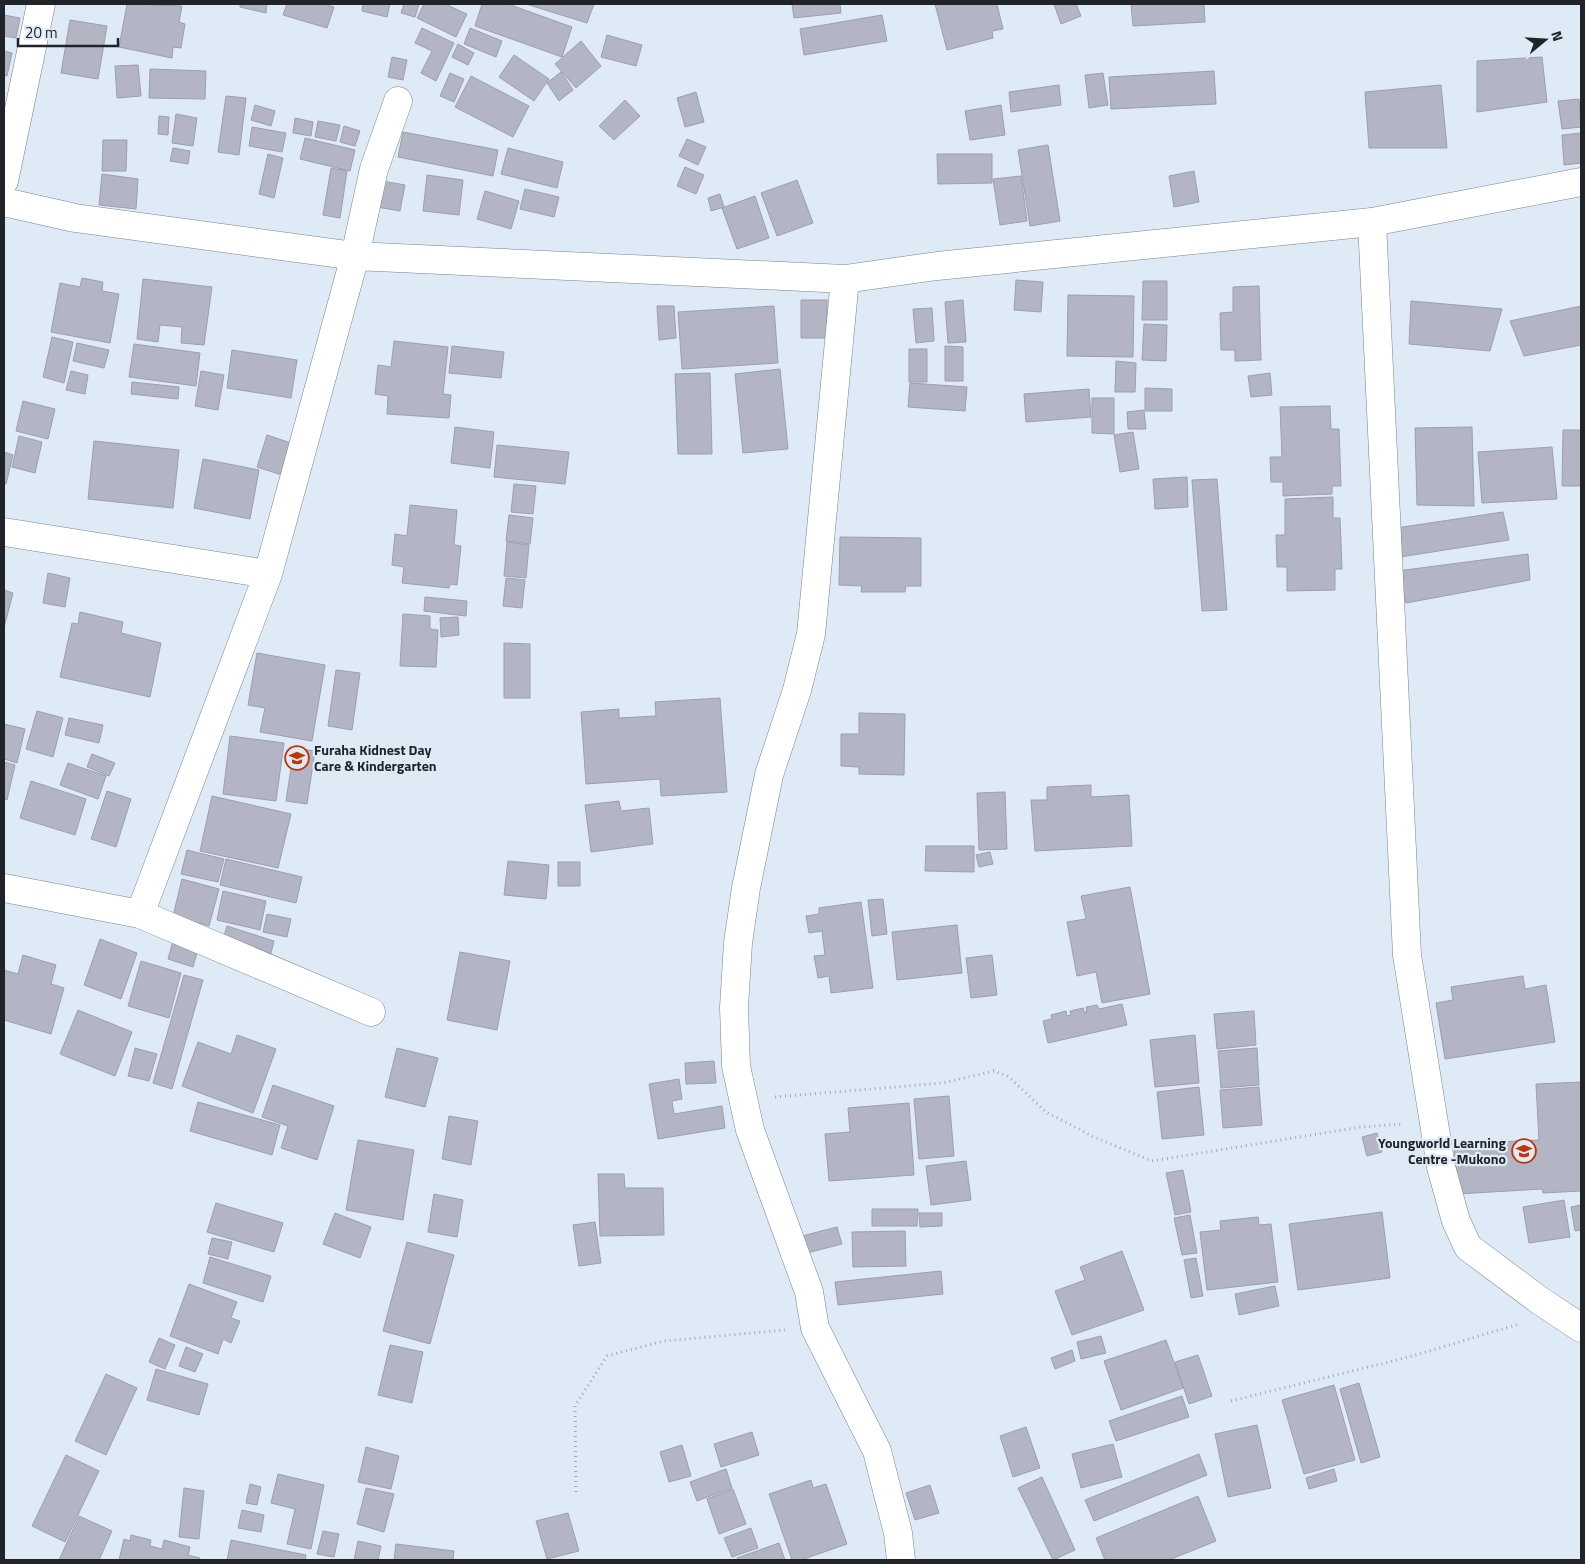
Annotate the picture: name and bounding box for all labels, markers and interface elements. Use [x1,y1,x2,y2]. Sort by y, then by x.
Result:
scale bar [18,15,118,47]
north arrow [1520,15,1570,65]
text: 20 m [25,21,58,44]
text: N [1546,28,1569,44]
place label: Furaha Kidnest Day Care & Kindergarten [314,739,437,776]
school or university icon: Furaha Kidnest Day Care & Kindergarten [284,745,310,771]
place label: Youngworld Learning Centre -Mukono [1378,1132,1507,1169]
school or university icon: Youngworld Learning Centre -Mukono [1511,1138,1537,1164]

